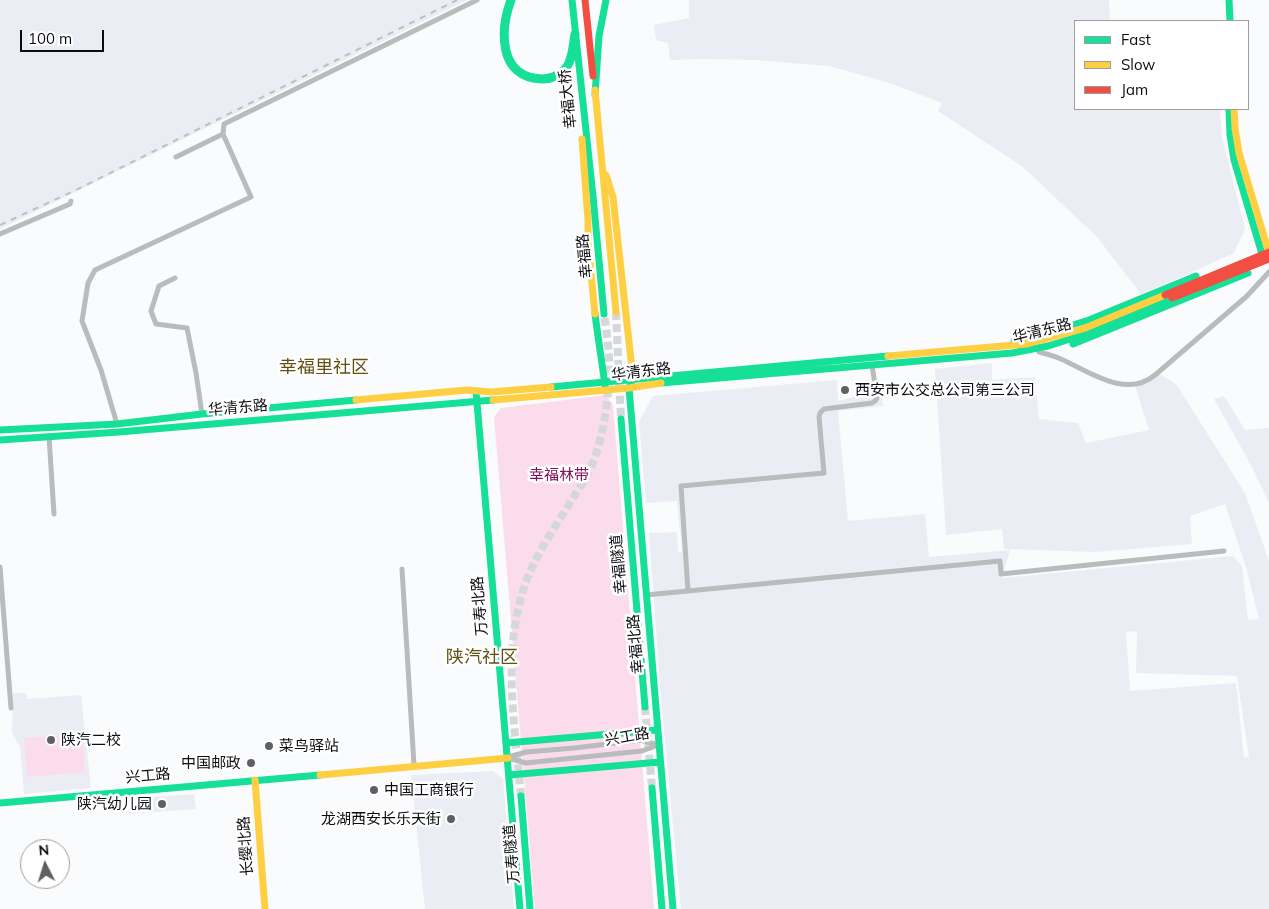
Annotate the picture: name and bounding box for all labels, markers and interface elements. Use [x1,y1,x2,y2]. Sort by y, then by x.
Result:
scale bar [22,20,106,52]
legend [1074,20,1249,110]
text: 100 m [28,29,72,48]
text: Fast [1121,30,1151,49]
text: Slow [1121,55,1155,74]
street label: 幸福大桥 [556,68,580,130]
text: Jam [1121,80,1148,99]
street label: 幸福路 [574,233,596,279]
street label: 华清东路 [1011,315,1073,347]
district label: 幸福里社区 [279,357,369,379]
street label: 华清东路 [610,359,672,385]
place label: 西安市公交总公司第三公司 [855,381,1035,399]
marker: 西安市公交总公司第三公司 [839,384,851,396]
street label: 华清东路 [207,396,269,420]
park label: 幸福林带 [529,466,589,484]
street label: 幸福隧道 [607,533,631,595]
street label: 万寿北路 [468,575,492,637]
street label: 幸福北路 [624,613,648,675]
district label: 陕汽社区 [446,647,518,669]
street label: 兴工路 [603,724,651,750]
place label: 陕汽二校 [61,731,121,749]
marker: 陕汽二校 [45,734,57,746]
place label: 菜鸟驿站 [279,737,339,755]
marker: 菜鸟驿站 [263,740,275,752]
place label: 中国邮政 [181,754,241,772]
marker: 中国邮政 [245,757,257,769]
street label: 兴工路 [125,765,171,787]
place label: 中国工商银行 [384,781,474,799]
marker: 中国工商银行 [368,784,380,796]
place label: 陕汽幼儿园 [77,795,152,813]
marker: 陕汽幼儿园 [156,798,168,810]
place label: 龙湖西安长乐天街 [321,810,441,828]
marker: 龙湖西安长乐天街 [445,813,457,825]
street label: 长缨北路 [235,815,257,877]
street label: 万寿隧道 [500,823,524,885]
north arrow [20,839,70,889]
text: N [38,841,50,859]

